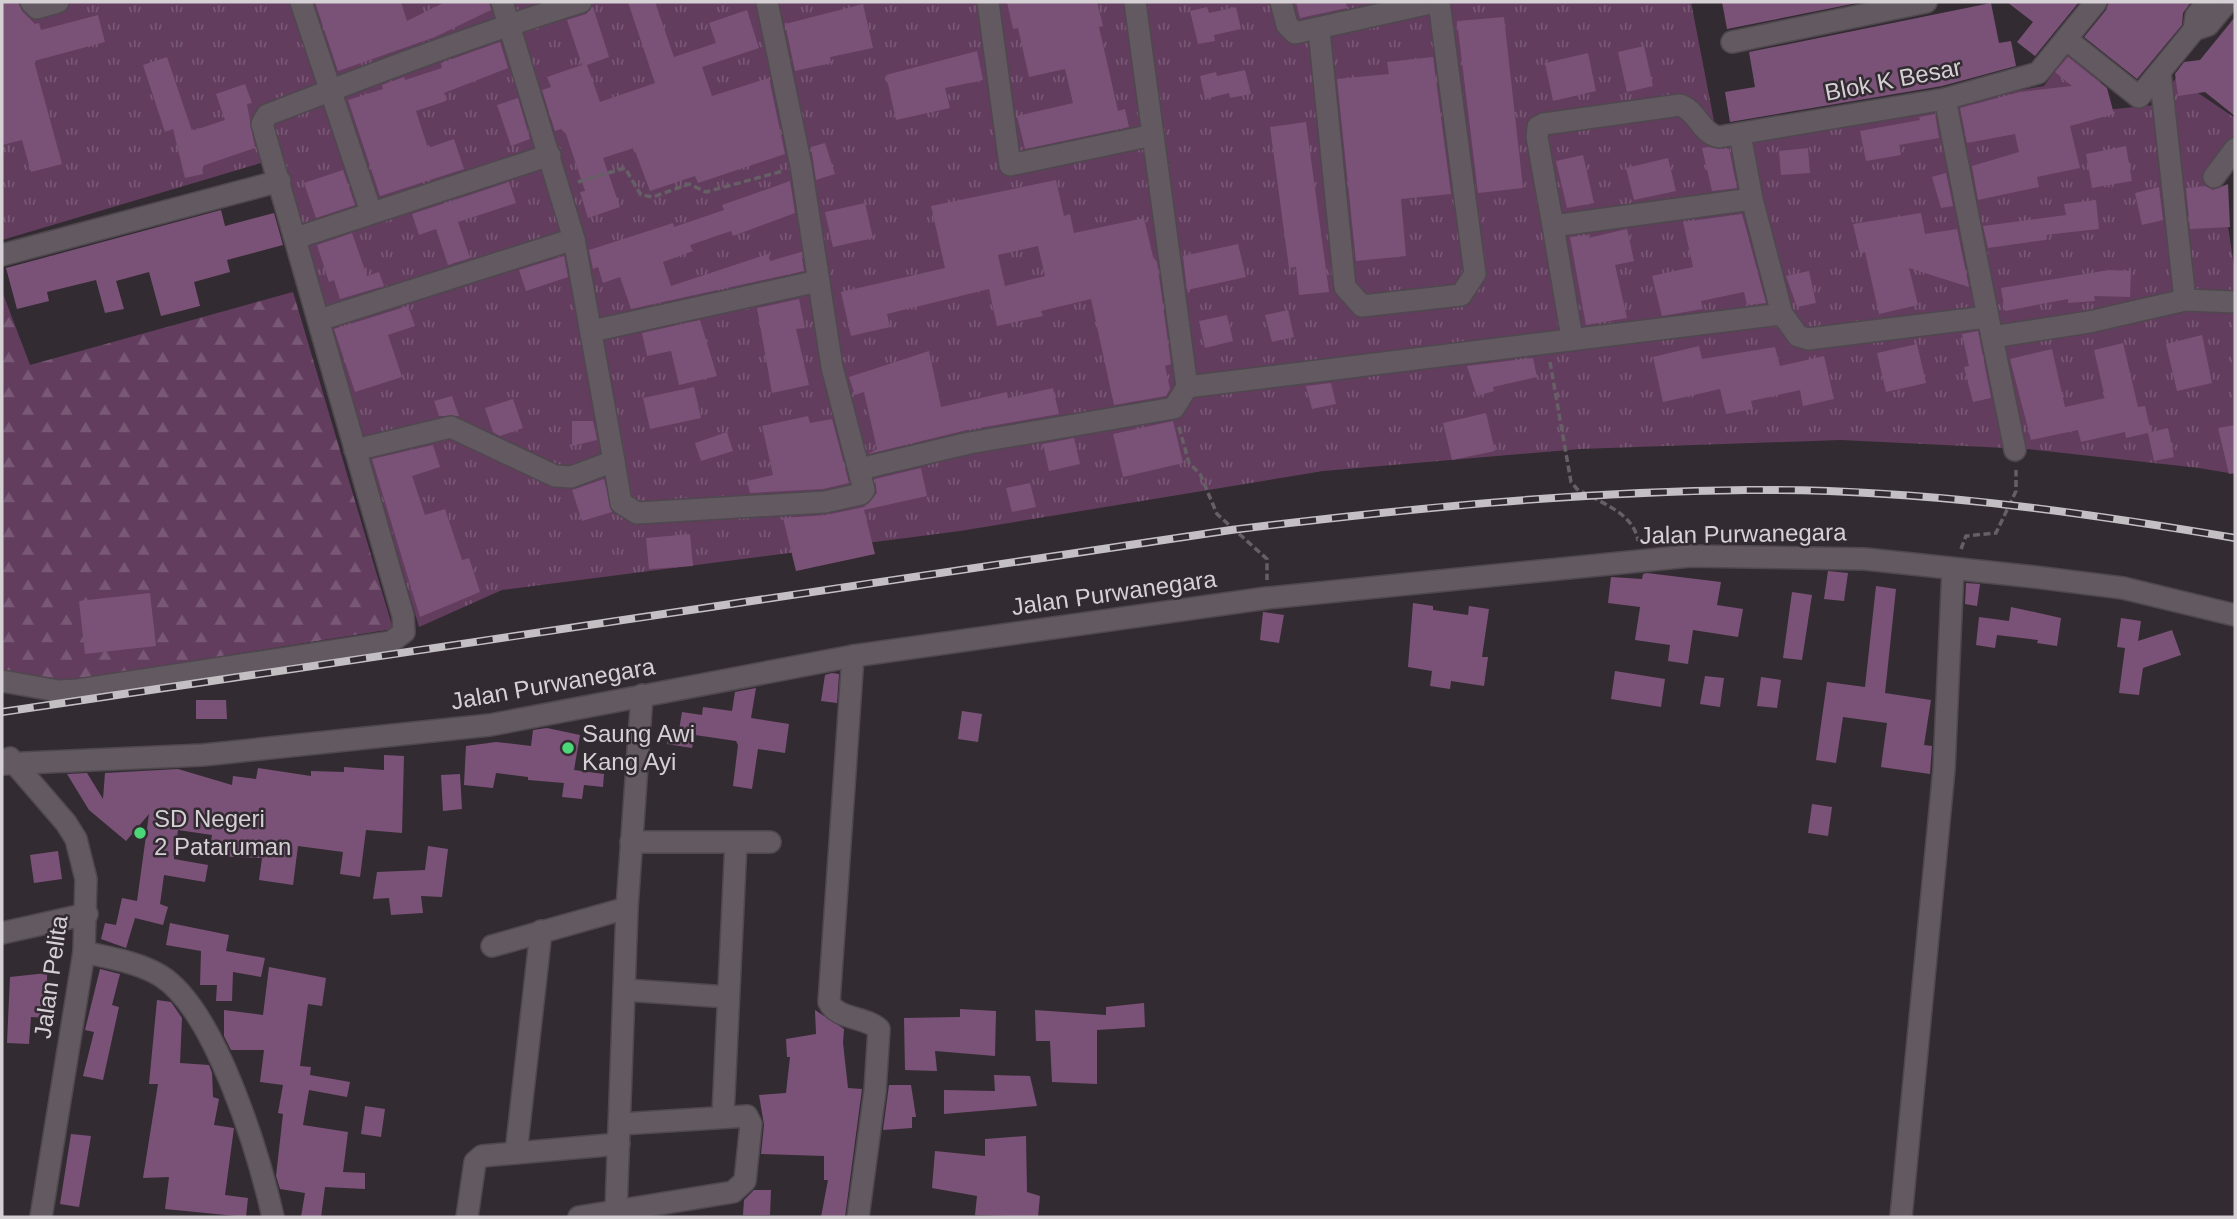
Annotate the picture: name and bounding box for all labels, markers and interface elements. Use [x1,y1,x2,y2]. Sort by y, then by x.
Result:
street label: Blok K Besar [1822,53,1964,106]
street label: Jalan Purwanegara [1639,518,1847,549]
street label: Jalan Purwanegara [1010,565,1219,620]
street label: Jalan Purwanegara [449,652,658,715]
place label: Saung Awi Kang Ayi [582,720,695,775]
marker: Saung Awi Kang Ayi [560,740,576,756]
place label: SD Negeri 2 Pataruman [154,805,291,860]
marker: SD Negeri 2 Pataruman [132,825,148,841]
street label: Jalan Pelita [29,913,73,1040]

